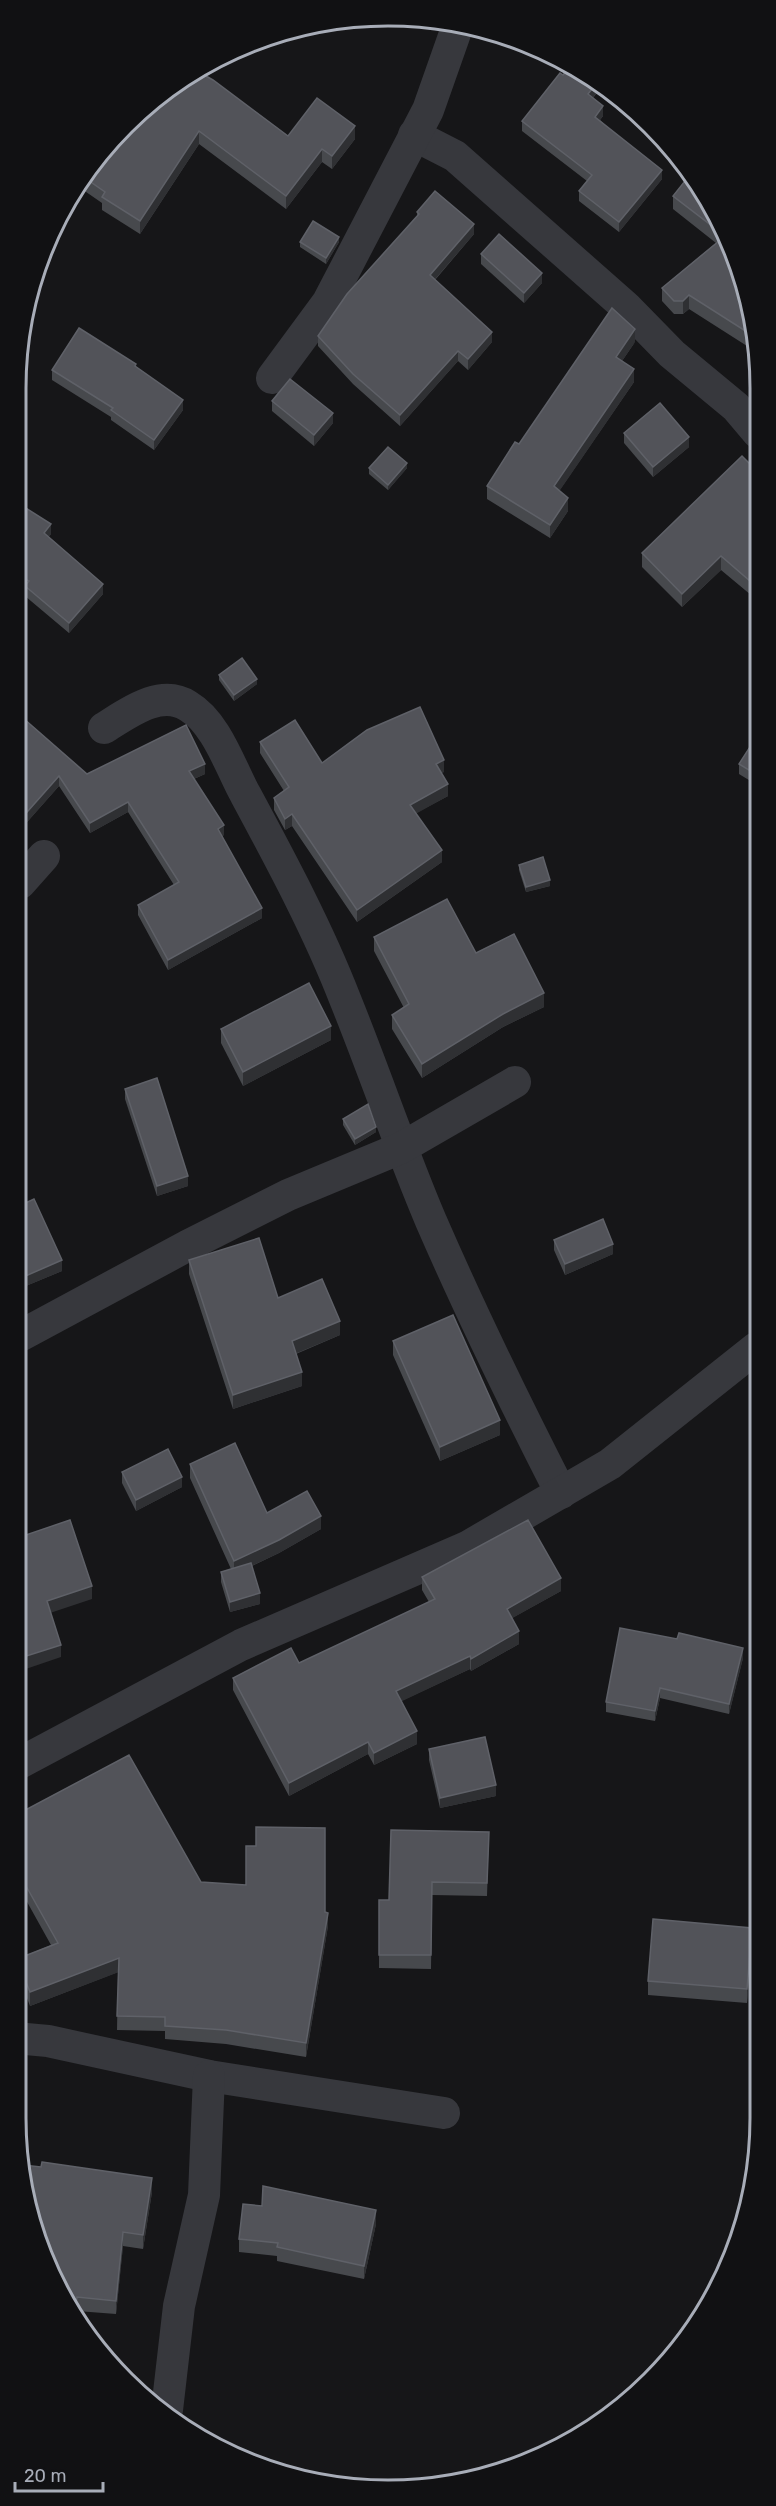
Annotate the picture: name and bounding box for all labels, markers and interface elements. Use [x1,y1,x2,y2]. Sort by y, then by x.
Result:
scale bar [15,2455,104,2493]
text: 20 m [24,2465,66,2487]

